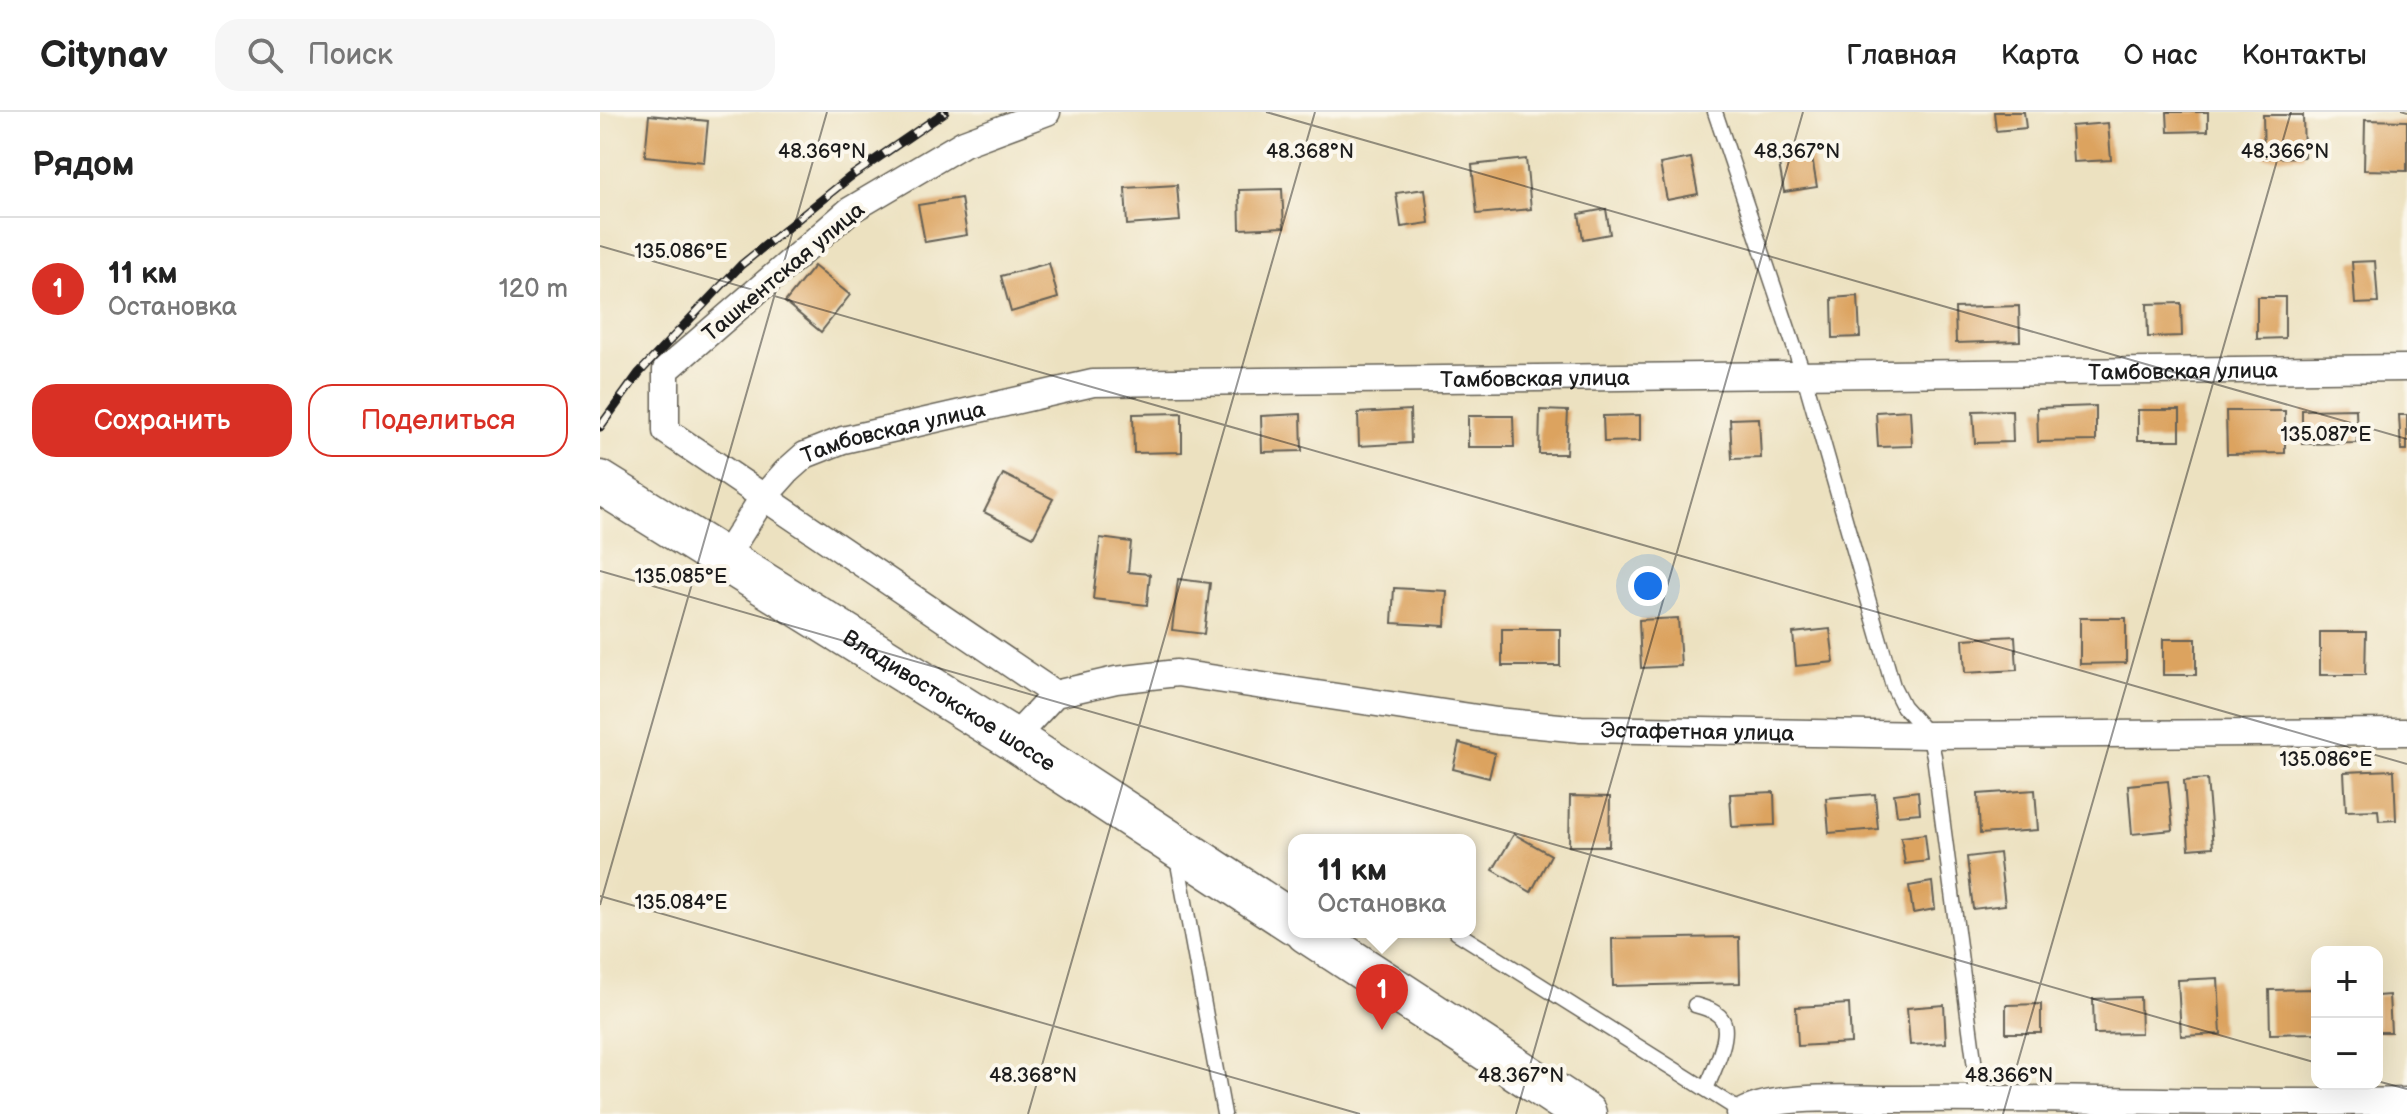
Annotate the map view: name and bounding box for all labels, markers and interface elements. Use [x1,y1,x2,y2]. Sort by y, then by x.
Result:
search box [215,19,775,91]
text: Citynav [40,33,167,78]
icon: search [243,33,287,77]
text: Поиск [307,37,393,73]
text: Главная [1846,39,1957,72]
text: Карта [2001,39,2080,72]
text: О нас [2124,39,2197,72]
text: Контакты [2241,39,2367,72]
text: 48.369°N [778,140,866,164]
text: 48.368°N [1266,140,1354,164]
text: 48.367°N [1754,140,1840,164]
text: 48.366°N [2241,140,2329,164]
text: Рядом [32,144,134,185]
street label: Ташкентская улица [697,197,870,348]
text: 135.086°E [634,240,728,264]
text: 11 км [108,256,178,292]
text: 1 [53,274,63,305]
text: 120 m [499,274,568,305]
text: Остановка [108,292,237,323]
street label: Тамбовская улица [2088,357,2278,387]
street label: Тамбовская улица [1440,365,1630,394]
button: Сохранить [32,384,292,457]
button: Поделиться [308,384,568,457]
street label: Тамбовская улица [797,396,988,470]
text: 135.087°E [2280,423,2372,447]
text: 135.085°E [635,565,727,589]
your location [1628,566,1668,606]
street label: Владивостокское шоссе [838,625,1060,778]
street label: Эстафетная улица [1600,717,1795,748]
text: 135.086°E [2279,748,2373,772]
popup [1288,834,1476,938]
text: 11 км [1317,853,1387,889]
text: Остановка [1317,889,1447,920]
text: 135.084°E [635,891,727,915]
map controls [2311,946,2383,1090]
button: + [2311,946,2383,1018]
pin: 1 [1356,964,1408,1030]
button: − [2311,1018,2383,1090]
text: 48.368°N [989,1064,1077,1088]
text: 48.367°N [1478,1064,1564,1088]
text: 48.366°N [1965,1064,2053,1088]

